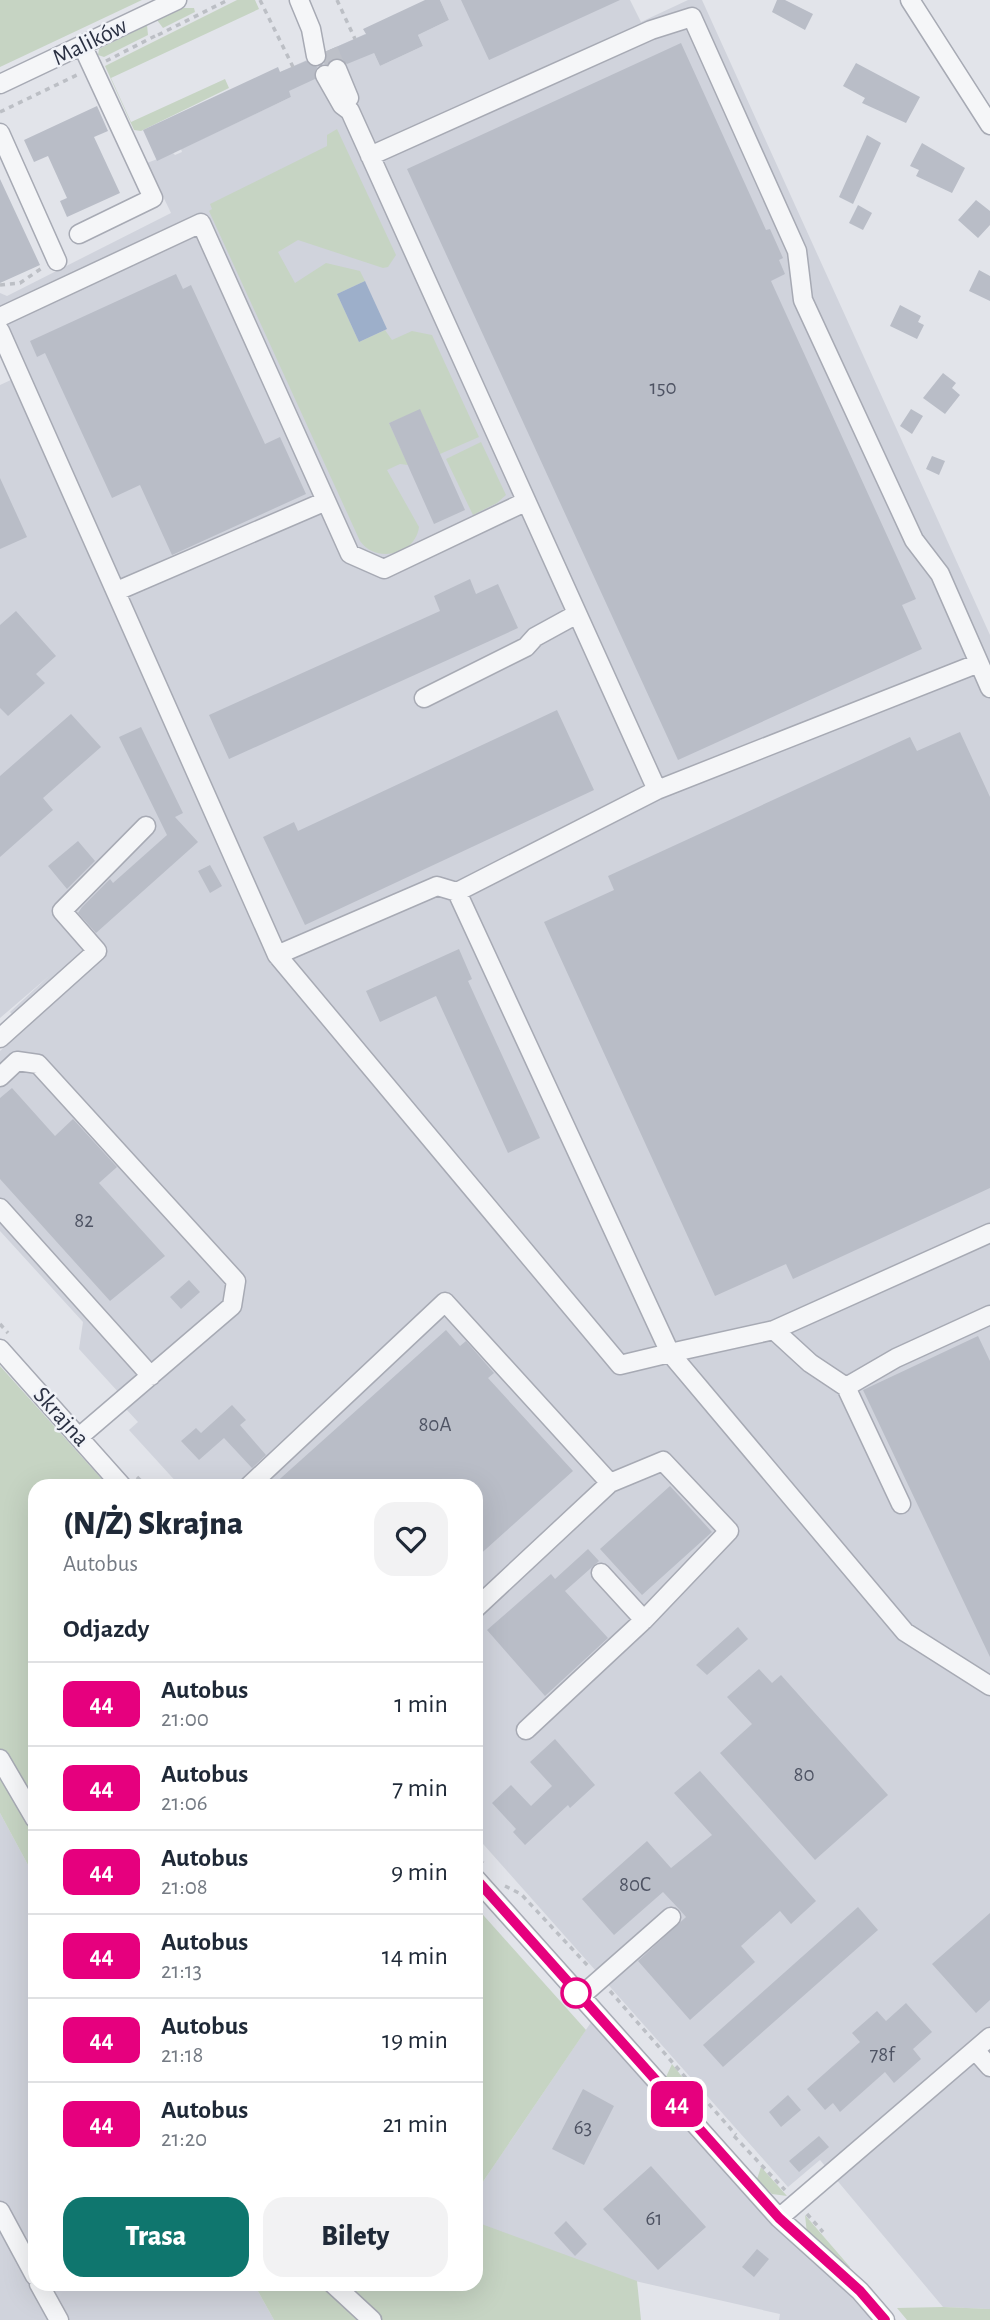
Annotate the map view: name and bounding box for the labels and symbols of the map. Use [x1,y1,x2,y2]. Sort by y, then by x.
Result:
street label: Malików [49,14,131,70]
house number: 150 [649,377,677,398]
house number: 82 [74,1210,94,1231]
street label: Skrajna [29,1383,93,1451]
house number: 80A [418,1414,452,1435]
house number: 80 [793,1764,815,1785]
house number: 80C [619,1874,651,1895]
unlabelled marker [561,1978,591,2008]
house number: 78f [869,2044,896,2065]
line badge: 44 [646,2081,708,2127]
house number: 63 [574,2117,592,2138]
house number: 61 [645,2208,663,2229]

